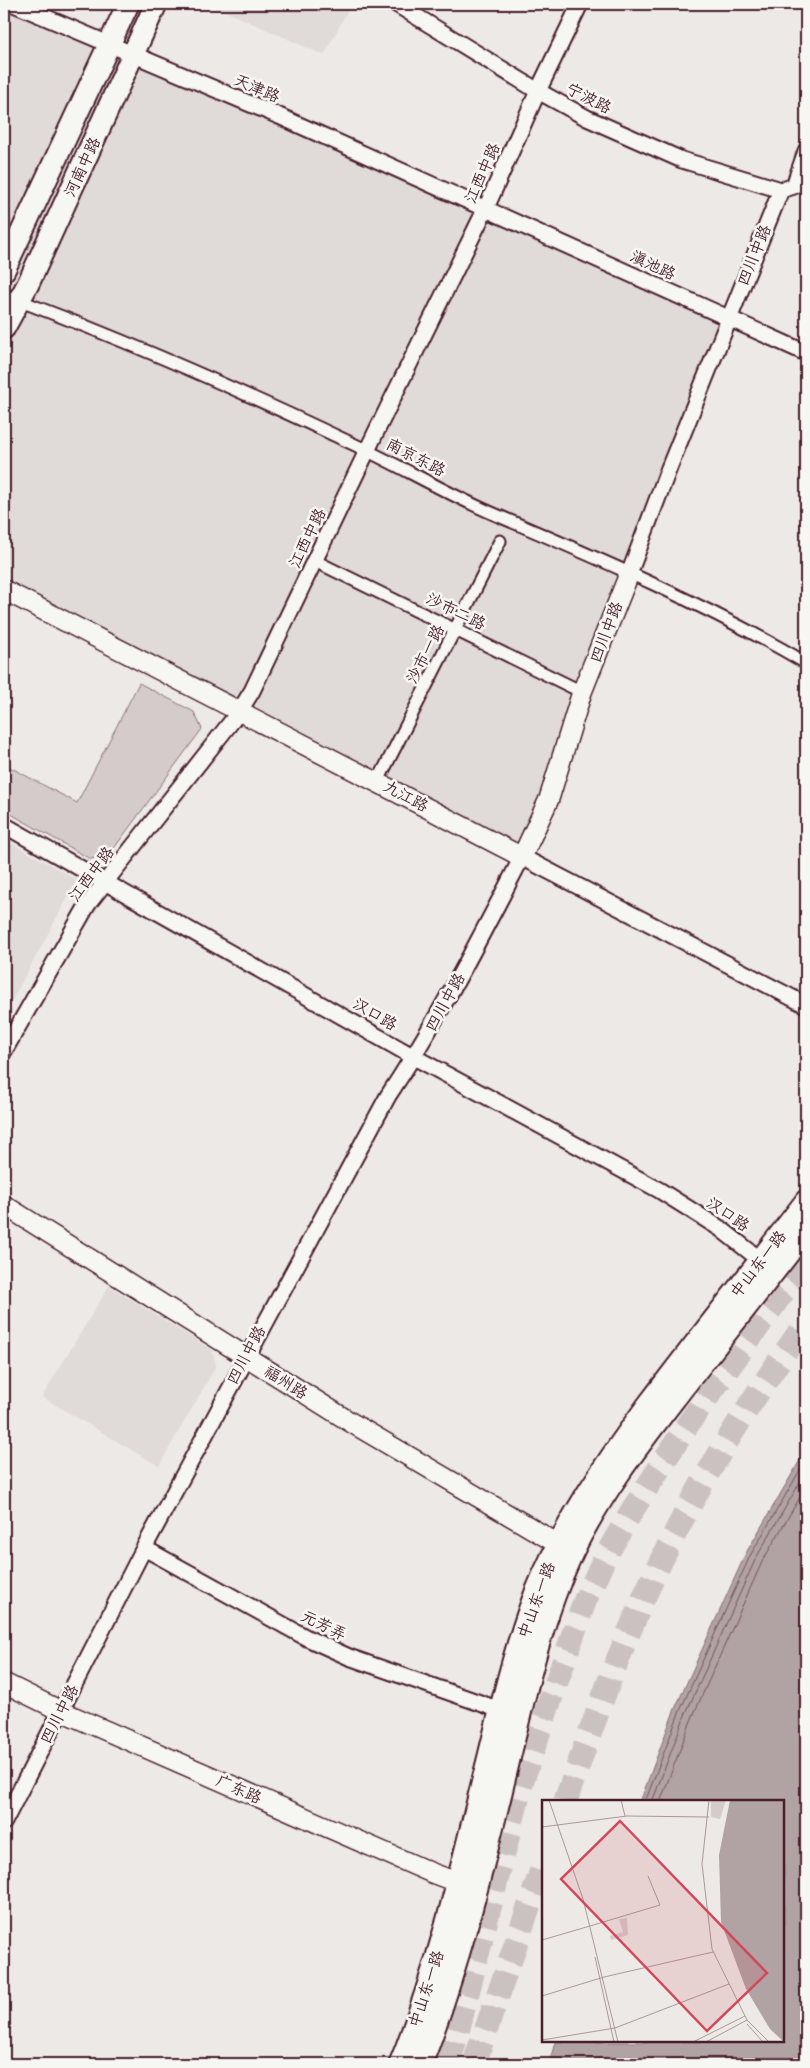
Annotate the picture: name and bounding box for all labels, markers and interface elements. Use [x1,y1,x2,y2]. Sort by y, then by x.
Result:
street label: 天津路 [231,70,283,106]
street label: 宁波路 [563,79,615,117]
street label: 河南中路 [60,134,104,200]
street label: 江西中路 [460,140,504,206]
street label: 四川中路 [733,222,775,288]
street label: 滇池路 [627,246,679,284]
street label: 南京东路 [383,434,449,480]
street label: 江西中路 [284,505,330,571]
street label: 沙市二路 [423,588,489,634]
street label: 四川中路 [586,599,626,665]
street label: 沙市一路 [402,621,448,687]
street label: 九江路 [380,776,432,816]
street label: 江西中路 [64,843,118,905]
street label: 四川中路 [421,969,469,1035]
street label: 汉口路 [349,994,401,1034]
street label: 汉口路 [703,1193,753,1235]
street label: 中山东一路 [726,1227,790,1301]
street label: 四川中路 [223,1322,269,1388]
street label: 福州路 [261,1361,311,1403]
street label: 中山东一路 [513,1559,559,1641]
street label: 元芳弄 [298,1606,350,1644]
street label: 四川中路 [36,1681,82,1747]
street label: 广东路 [213,1771,265,1807]
inset map [542,1800,785,2043]
street label: 中山东一路 [405,1948,447,2030]

